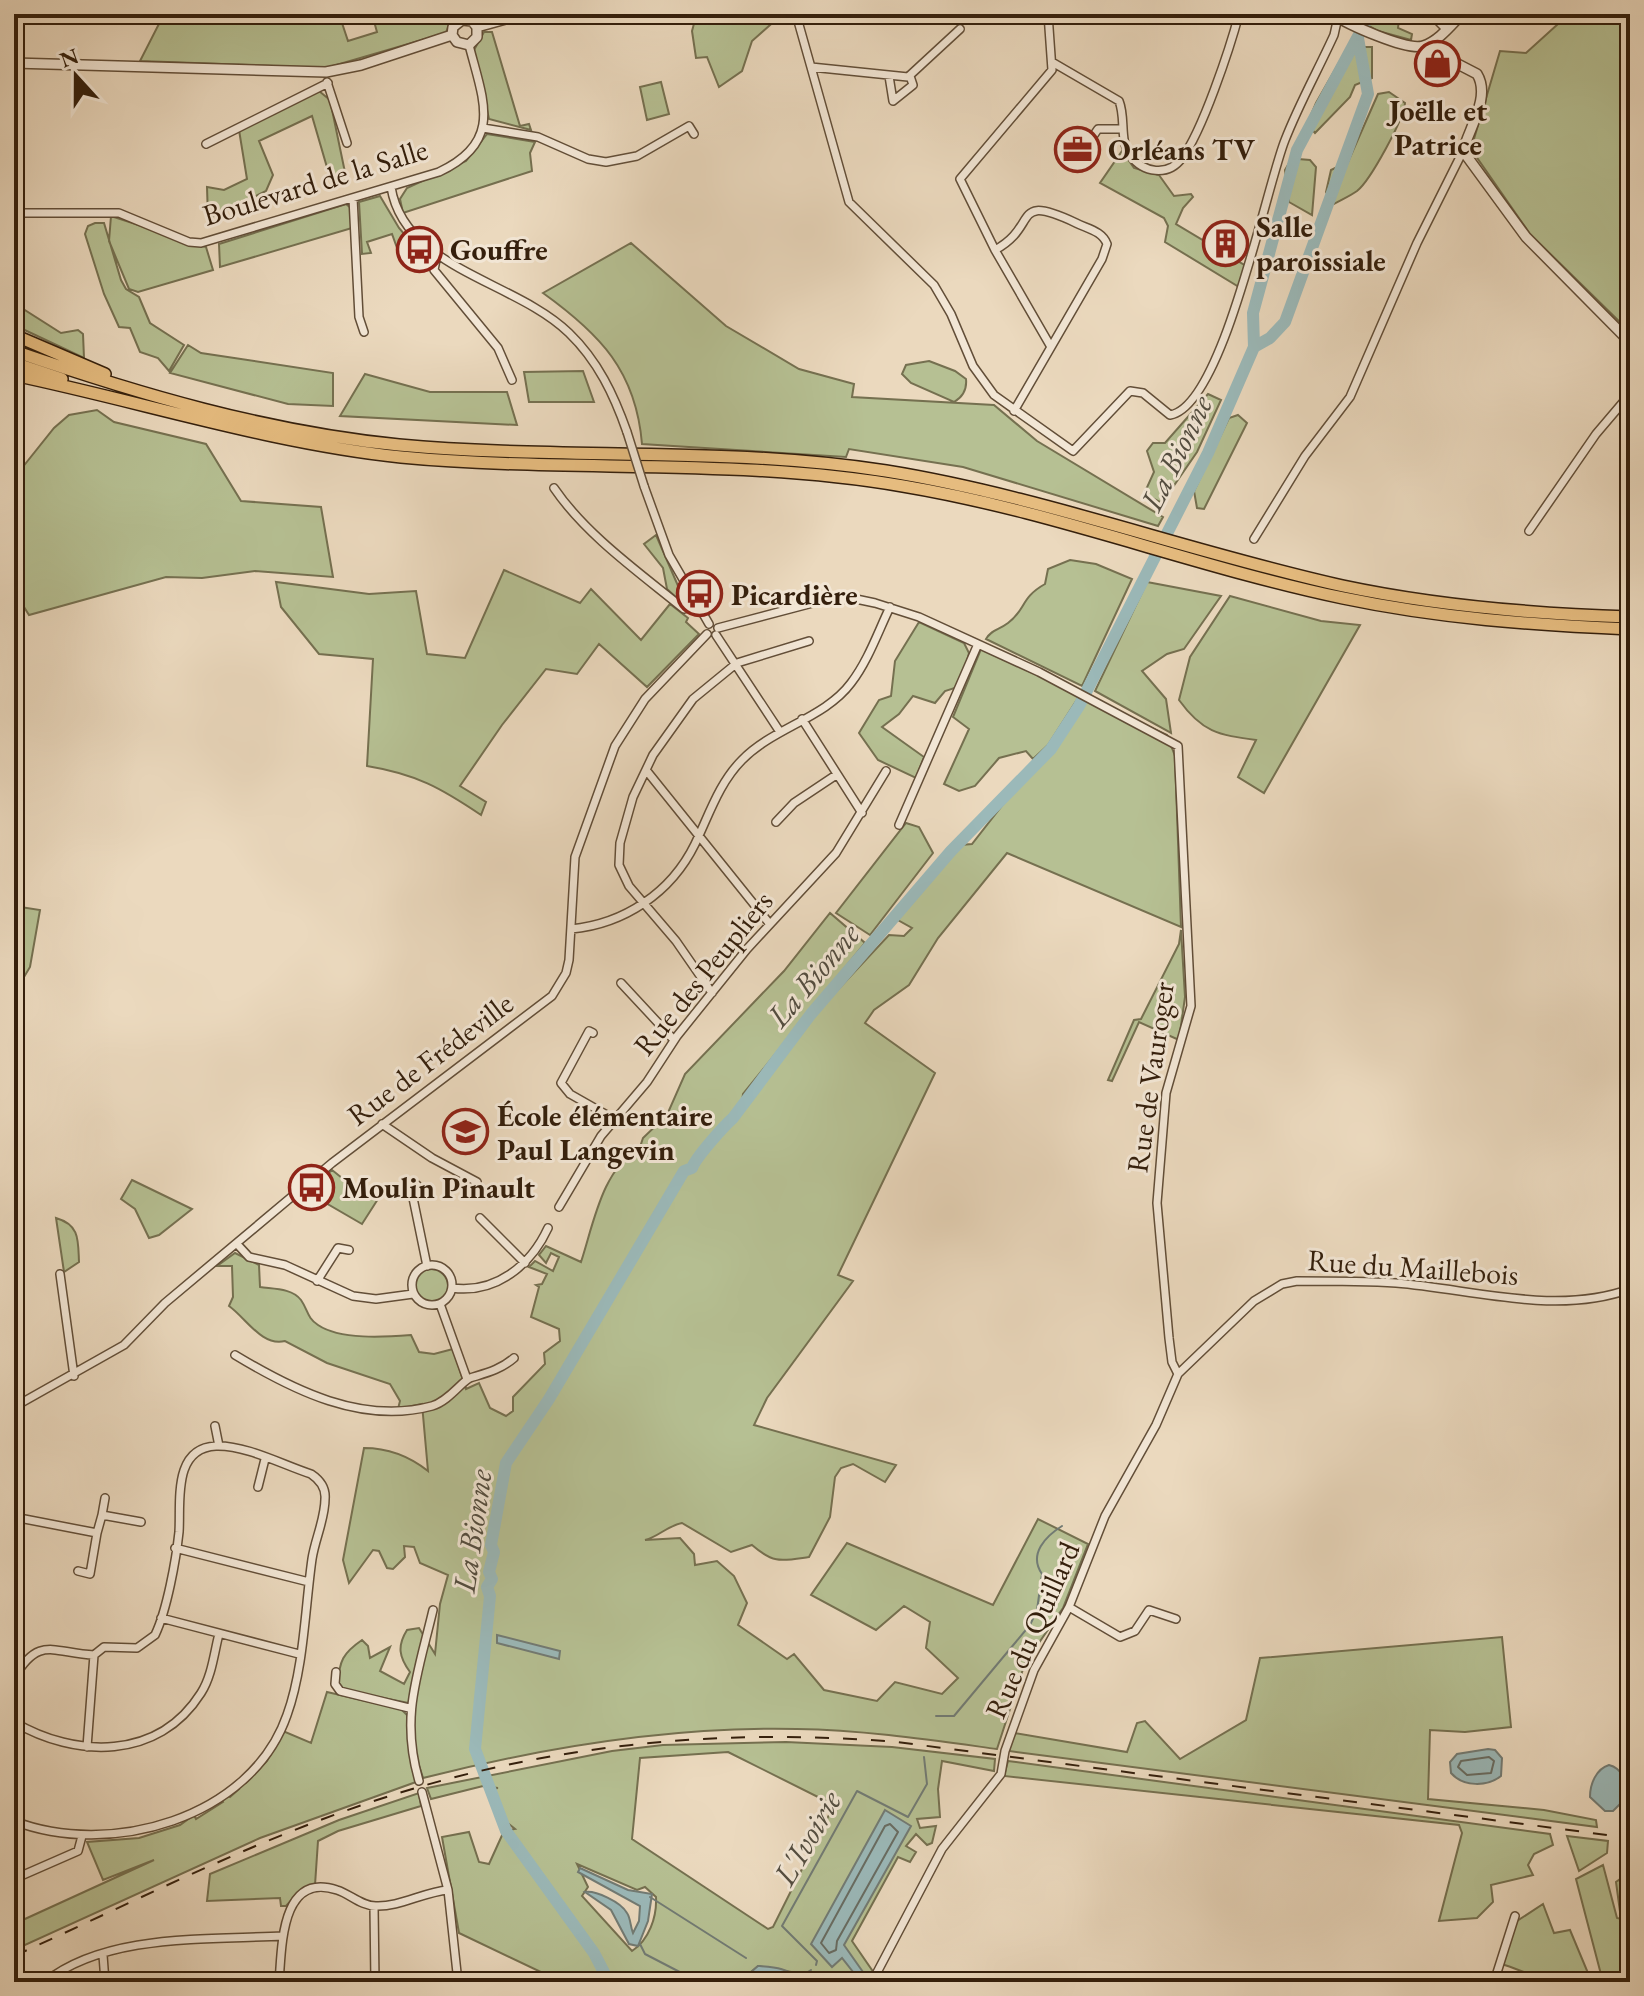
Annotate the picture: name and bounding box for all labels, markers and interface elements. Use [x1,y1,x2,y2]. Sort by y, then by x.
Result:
north arrow [36,36,116,116]
shop icon: Joëlle et Patrice [1414,40,1462,88]
text: N [56,41,83,75]
place label: Joëlle et Patrice [1386,91,1488,164]
office icon: Orléans TV [1053,125,1101,173]
street label: Boulevard de la Salle [198,129,432,235]
place label: Orléans TV [1108,130,1256,169]
place label: Salle paroissiale [1256,207,1386,280]
building icon: Salle paroissiale [1201,219,1249,267]
bus stop icon: Gouffre [395,225,443,273]
place label: Gouffre [450,230,548,269]
water label: La Bionne [1130,387,1223,519]
bus stop icon: Picardière [676,570,724,618]
place label: Picardière [731,575,858,614]
street label: Rue des Peupliers [625,883,781,1063]
water label: La Bionne [756,913,870,1037]
street label: Rue de Vauroger [1117,979,1183,1175]
street label: Rue de Frédeville [339,984,521,1134]
place label: École élémentaire Paul Langevin [497,1096,713,1169]
school or university icon: École élémentaire Paul Langevin [442,1108,490,1156]
bus stop icon: Moulin Pinault [287,1163,335,1211]
place label: Moulin Pinault [342,1168,536,1207]
street label: Rue du Maillebois [1306,1240,1520,1294]
water label: La Bionne [442,1466,502,1596]
street label: Rue du Quillard [976,1535,1089,1724]
water label: L'Ivoirie [763,1782,851,1894]

